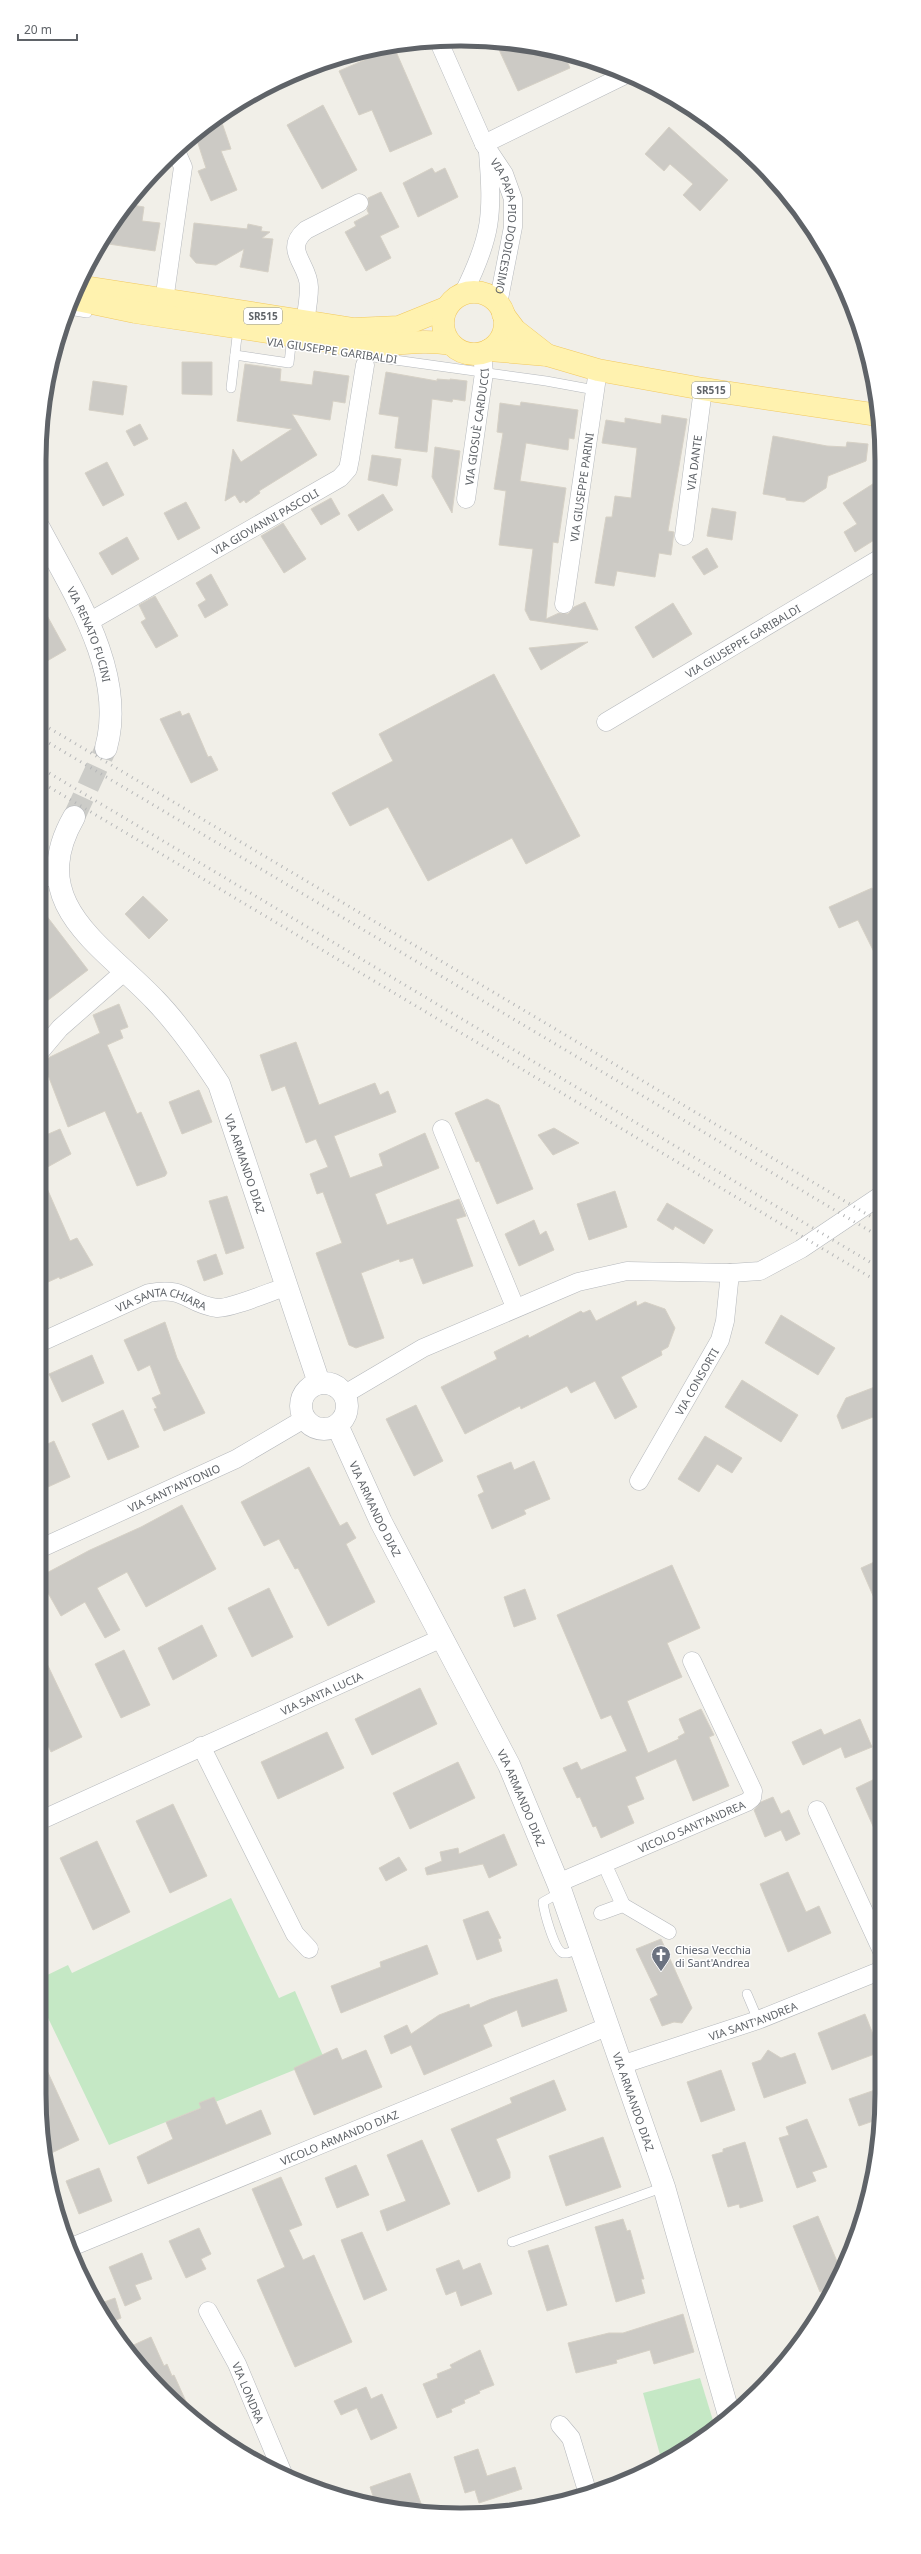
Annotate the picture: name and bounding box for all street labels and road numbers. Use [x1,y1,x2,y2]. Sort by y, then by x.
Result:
street label: VIA PAPA PIO DODICESIMO [488,155,521,296]
road number: SR515 [244,308,282,324]
street label: VIA GIUSEPPE GARIBALDI [266,333,399,367]
street label: VIA GIOSUÈ CARDUCCI [461,367,492,486]
road number: SR515 [692,382,730,398]
street label: VIA GIUSEPPE PARINI [566,431,596,543]
street label: VIA DANTE [682,434,704,491]
street label: VIA GIOVANNI PASCOLI [209,484,321,558]
street label: VIA RENATO FUCINI [64,583,115,683]
street label: VIA GIUSEPPE GARIBALDI [682,600,803,681]
street label: VIA ARMANDO DIAZ [222,1112,269,1215]
street label: VIA SANTA CHIARA [113,1284,210,1315]
street label: VIA CONSORTI [671,1345,722,1418]
street label: VIA ARMANDO DIAZ [347,1458,405,1559]
street label: VIA SANT'ANTONIO [125,1460,222,1515]
street label: VIA SANTA LUCIA [278,1667,365,1718]
street label: VIA ARMANDO DIAZ [494,1746,549,1848]
street label: VICOLO SANT'ANDREA [635,1796,748,1856]
street label: VIA SANT'ANDREA [707,1997,800,2043]
street label: VIA ARMANDO DIAZ [610,2050,658,2153]
street label: VICOLO ARMANDO DIAZ [278,2106,400,2168]
street label: VIA LONDRA [229,2359,269,2426]

